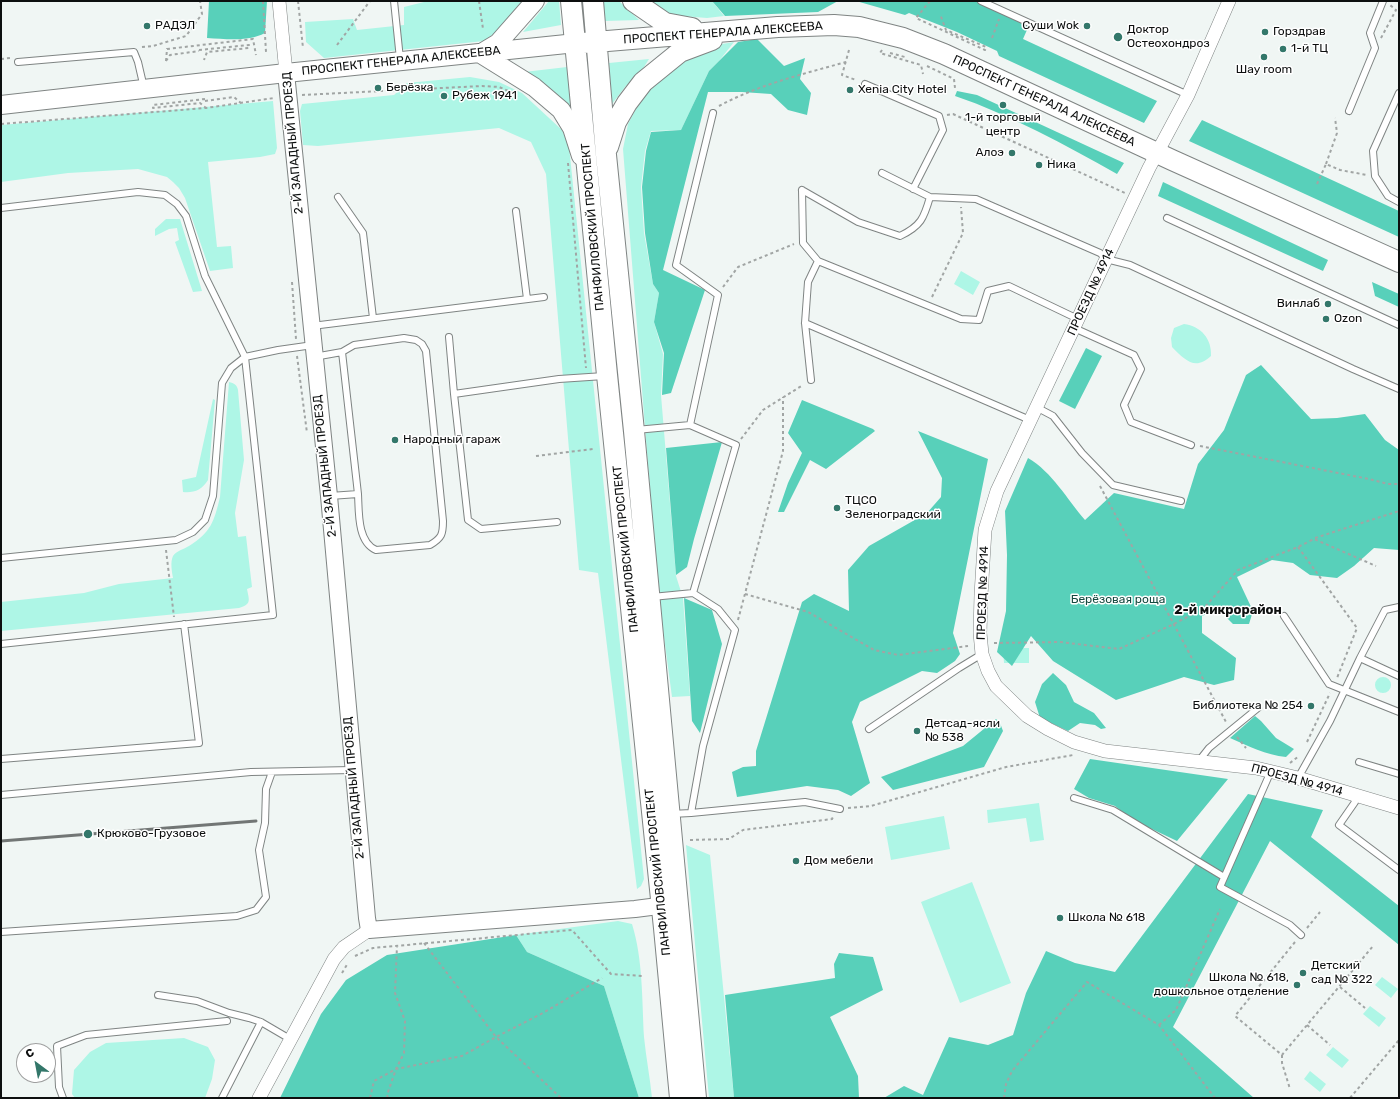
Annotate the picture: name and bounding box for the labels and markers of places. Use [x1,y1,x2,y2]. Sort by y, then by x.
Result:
place label: РАДЭЛ [155,19,195,33]
place label: Суши Wok [1022,19,1079,33]
marker: РАДЭЛ [142,21,152,31]
marker: Суши Wok [1082,21,1092,31]
place label: Доктор Остеохондроз [1127,23,1210,51]
place label: Горздрав [1273,25,1326,39]
marker: Горздрав [1260,27,1270,37]
marker: Доктор Остеохондроз [1112,31,1124,43]
place label: 1-й ТЦ [1291,42,1328,56]
marker: 1-й ТЦ [1278,44,1288,54]
marker: Шау room [1259,52,1269,62]
place label: Шау room [1236,63,1292,77]
place label: Берёзка [386,81,433,95]
marker: Берёзка [373,83,383,93]
place label: Xenia City Hotel [858,83,947,97]
marker: Xenia City Hotel [845,85,855,95]
place label: Рубеж 1941 [452,89,517,103]
marker: Рубеж 1941 [439,91,449,101]
marker: 1-й торговый центр [998,100,1008,110]
place label: 1-й торговый центр [965,111,1041,139]
place label: Алоэ [975,146,1004,160]
marker: Алоэ [1007,148,1017,158]
place label: Ника [1047,158,1076,172]
marker: Ника [1034,160,1044,170]
place label: Винлаб [1277,297,1320,311]
marker: Винлаб [1323,299,1333,309]
place label: Ozon [1334,312,1362,326]
marker: Ozon [1321,314,1331,324]
place label: Народный гараж [403,433,501,447]
marker: Народный гараж [390,435,400,445]
place label: ТЦСО Зеленоградский [845,494,941,522]
marker: ТЦСО Зеленоградский [832,503,842,513]
place label: Библиотека № 254 [1193,699,1303,713]
marker: Библиотека № 254 [1306,701,1316,711]
place label: Детсад-ясли № 538 [925,717,1000,745]
marker: Детсад-ясли № 538 [912,726,922,736]
place label: Крюково-Грузовое [97,827,206,841]
marker: Крюково-Грузовое [82,828,94,840]
place label: Дом мебели [804,854,873,868]
marker: Дом мебели [791,856,801,866]
place label: Школа № 618 [1068,911,1145,925]
marker: Школа № 618 [1055,913,1065,923]
place label: Детский сад № 322 [1311,959,1373,987]
marker: Детский сад № 322 [1298,968,1308,978]
place label: Школа № 618, дошкольное отделение [1154,971,1289,999]
marker: Школа № 618, дошкольное отделение [1292,980,1302,990]

